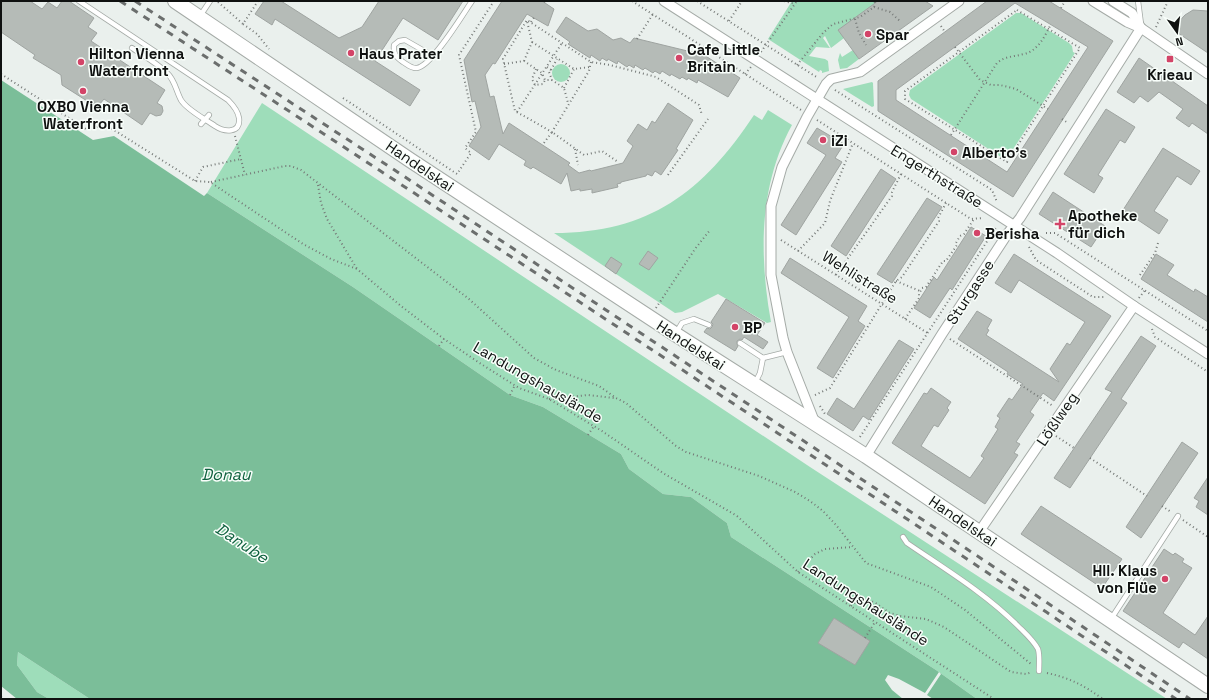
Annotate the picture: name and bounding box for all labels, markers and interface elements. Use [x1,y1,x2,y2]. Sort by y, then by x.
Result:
north arrow [1157,12,1197,52]
place label: Spar [876,25,909,44]
marker: Spar [863,29,873,39]
text: N [1174,34,1185,49]
place label: Cafe Little Britain [687,40,760,76]
place label: Hilton Vienna Waterfront [89,44,185,80]
place label: Haus Prater [359,44,442,63]
marker: Haus Prater [346,48,356,58]
marker: Cafe Little Britain [674,53,684,63]
marker: Krieau [1165,54,1175,64]
marker: Hilton Vienna Waterfront [76,57,86,67]
place label: Krieau [1147,65,1193,84]
marker: OXBO Vienna Waterfront [78,86,88,96]
place label: OXBO Vienna Waterfront [37,97,129,133]
place label: iZi [831,131,848,150]
marker: iZi [818,135,828,145]
street label: Handelskai [382,136,458,196]
street label: Engerthstraße [887,140,987,212]
place label: Alberto's [962,143,1027,162]
marker: Alberto's [949,147,959,157]
place label: Apotheke für dich [1068,206,1138,242]
marker: Apotheke für dich [1055,219,1065,229]
place label: Berisha [985,224,1040,243]
marker: Berisha [972,228,982,238]
street label: Wehlistraße [819,246,901,308]
street label: Sturgasse [942,256,998,328]
street label: Handelskai [653,316,729,374]
place label: BP [743,318,762,337]
marker: BP [730,322,740,332]
street label: Landungshauslände [470,337,606,427]
street label: Lößlweg [1032,388,1082,450]
water label: Donau [201,464,252,485]
street label: Handelskai [925,491,1001,551]
water label: Danube [212,518,273,568]
street label: Landungshauslände [799,554,933,650]
place label: Hll. Klaus von Flüe [1092,561,1157,597]
marker: Hll. Klaus von Flüe [1160,574,1170,584]

